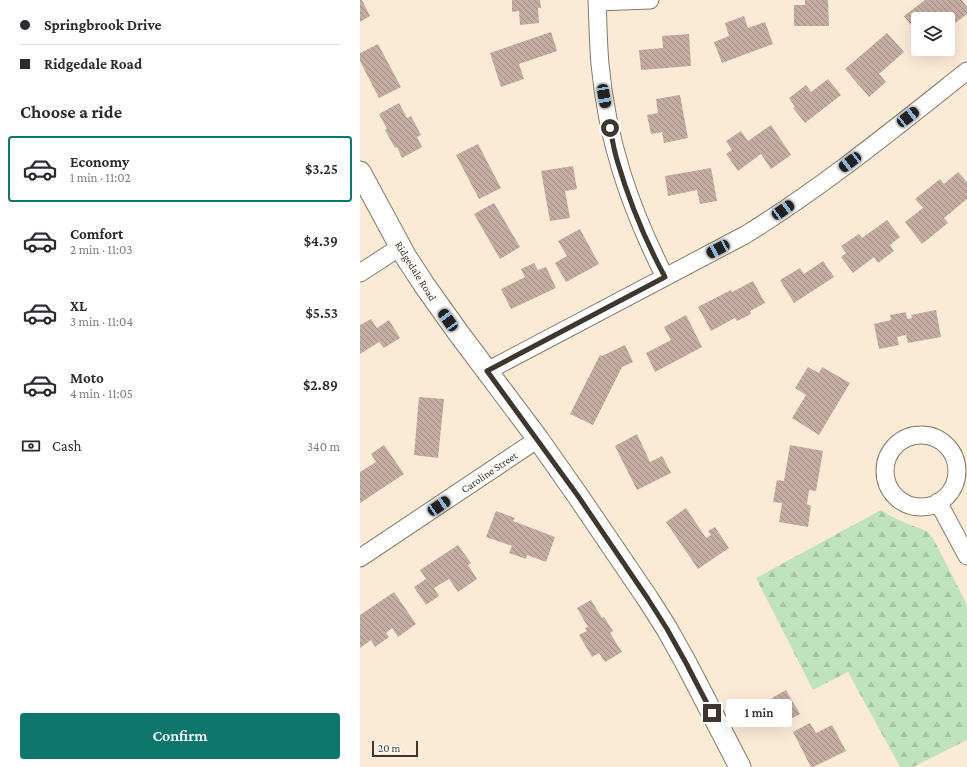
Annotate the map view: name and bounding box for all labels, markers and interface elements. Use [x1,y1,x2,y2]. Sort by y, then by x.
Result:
map controls [911,12,955,56]
button: layers [911,12,955,56]
text: Springbrook Drive [44,17,161,33]
text: Ridgedale Road [44,56,142,72]
car [596,83,612,109]
text: Choose a ride [20,102,122,122]
car [895,105,921,129]
route start [601,119,619,137]
car [837,150,863,174]
icon: car [22,151,58,187]
text: Economy [70,154,129,170]
text: $3.25 [305,161,338,177]
text: 1 min · 11:02 [70,170,131,185]
car [770,198,796,222]
icon: car [22,223,58,259]
text: Comfort [70,226,124,242]
text: $4.39 [304,233,338,249]
car [705,238,731,260]
street label: Ridgedale Road [392,239,439,304]
text: 2 min · 11:03 [70,242,132,257]
icon: car [22,295,58,331]
text: XL [70,298,87,314]
text: $5.53 [306,305,338,321]
car [436,307,460,333]
text: 3 min · 11:04 [70,314,133,329]
icon: car [22,367,58,403]
text: Moto [70,370,104,386]
text: $2.89 [303,377,338,393]
text: 4 min · 11:05 [70,386,133,401]
icon: cash [20,435,42,457]
text: Cash [52,438,82,454]
text: 340 m [307,439,340,454]
street label: Caroline Street [459,449,520,495]
car [426,494,452,518]
callout: 1 min [726,699,792,727]
route end [703,704,721,722]
text: 1 min [745,705,773,720]
button: Confirm [20,713,340,759]
scale bar [372,739,418,758]
text: 20 m [378,742,400,754]

